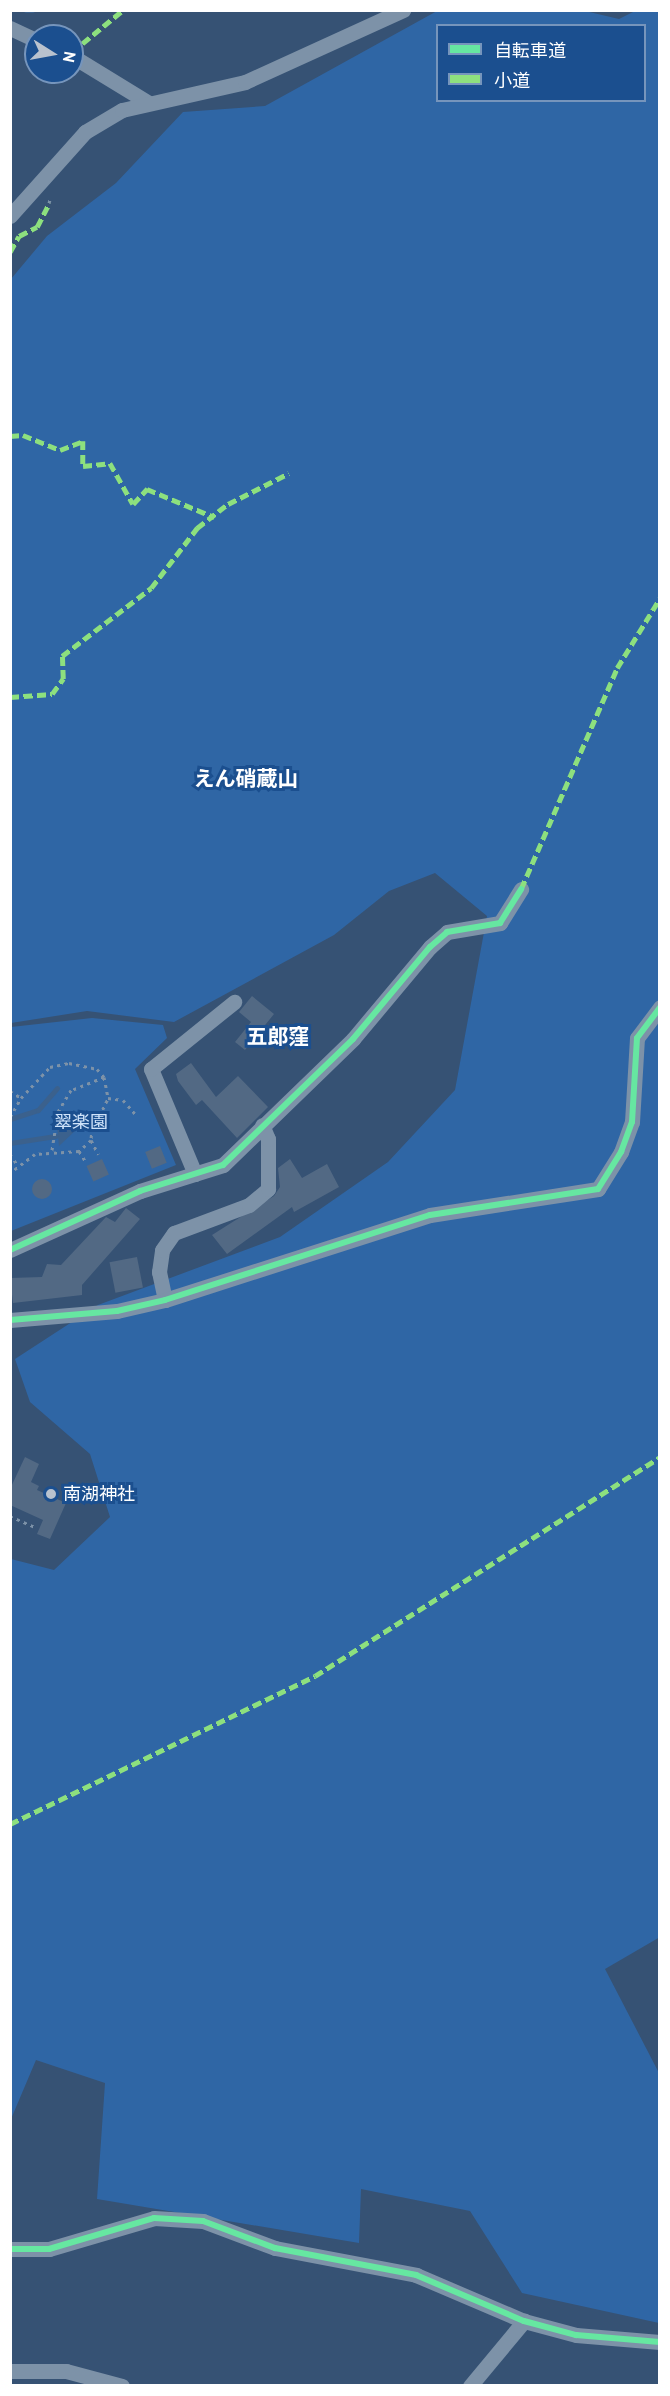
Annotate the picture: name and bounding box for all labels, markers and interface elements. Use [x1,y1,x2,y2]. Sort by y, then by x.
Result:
north arrow [24,24,84,84]
legend [436,24,646,102]
text: 自転車道 [494,39,566,62]
text: N [59,50,81,64]
text: 小道 [494,69,530,92]
district label: えん硝蔵山 [194,766,298,792]
district label: 五郎窪 [247,1024,309,1050]
park label: 翠楽園 [54,1111,108,1133]
place label: 南湖神社 [63,1483,135,1505]
marker: 南湖神社 [44,1487,58,1501]

